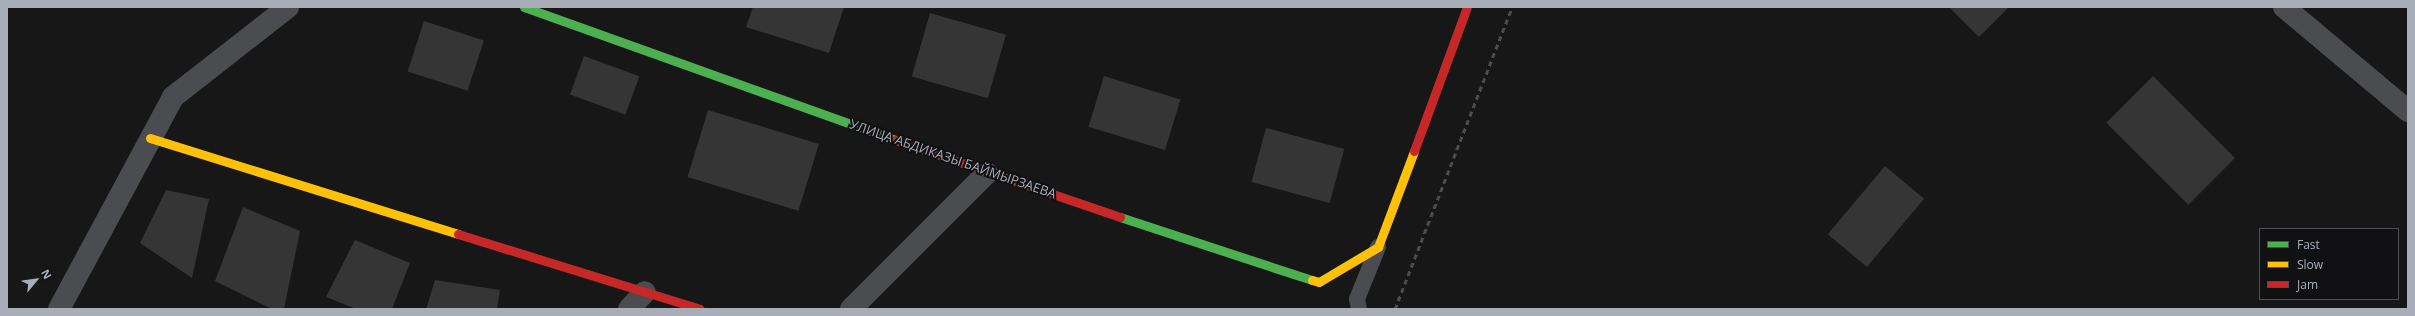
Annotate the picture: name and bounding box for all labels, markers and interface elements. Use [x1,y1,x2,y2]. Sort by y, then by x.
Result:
street label: УЛИЦА АБДИКАЗЫ БАЙМЫРЗАЕВА [848,116,1058,202]
legend [2259,228,2399,300]
text: Fast [2297,236,2320,253]
text: Slow [2297,256,2323,273]
north arrow [16,260,56,300]
text: N [38,266,56,281]
text: Jam [2297,276,2318,293]

